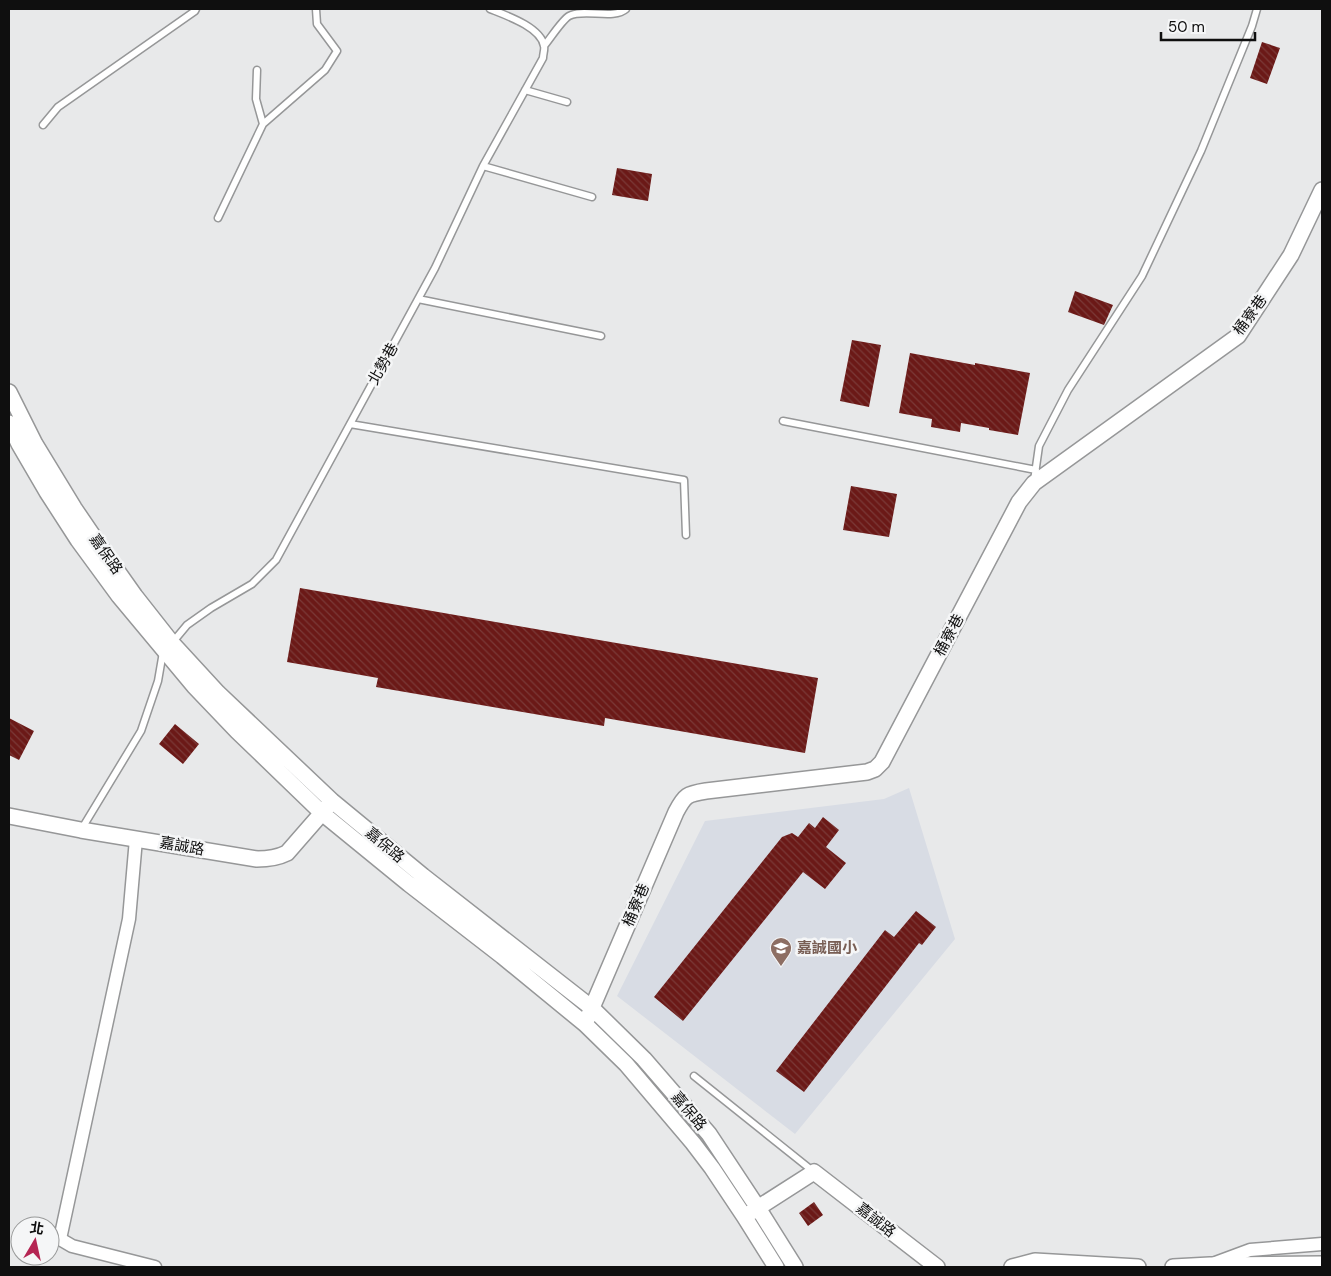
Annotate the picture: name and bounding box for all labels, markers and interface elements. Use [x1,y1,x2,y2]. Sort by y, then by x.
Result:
scale bar [1161,10,1255,42]
text: 50 m [1168,17,1205,37]
street label: 桶寮巷 [1229,291,1271,339]
street label: 北勢巷 [363,339,403,389]
street label: 嘉保路 [85,530,127,578]
street label: 桶寮巷 [930,610,968,660]
street label: 嘉保路 [361,823,409,867]
street label: 嘉誠路 [158,832,206,860]
street label: 桶寮巷 [618,880,654,930]
school or university icon: 嘉誠國小 [769,936,793,967]
place label: 嘉誠國小 [797,938,858,958]
street label: 嘉保路 [667,1087,711,1135]
street label: 嘉誠路 [852,1198,900,1242]
north arrow [10,1216,60,1266]
text: 北 [29,1218,45,1238]

